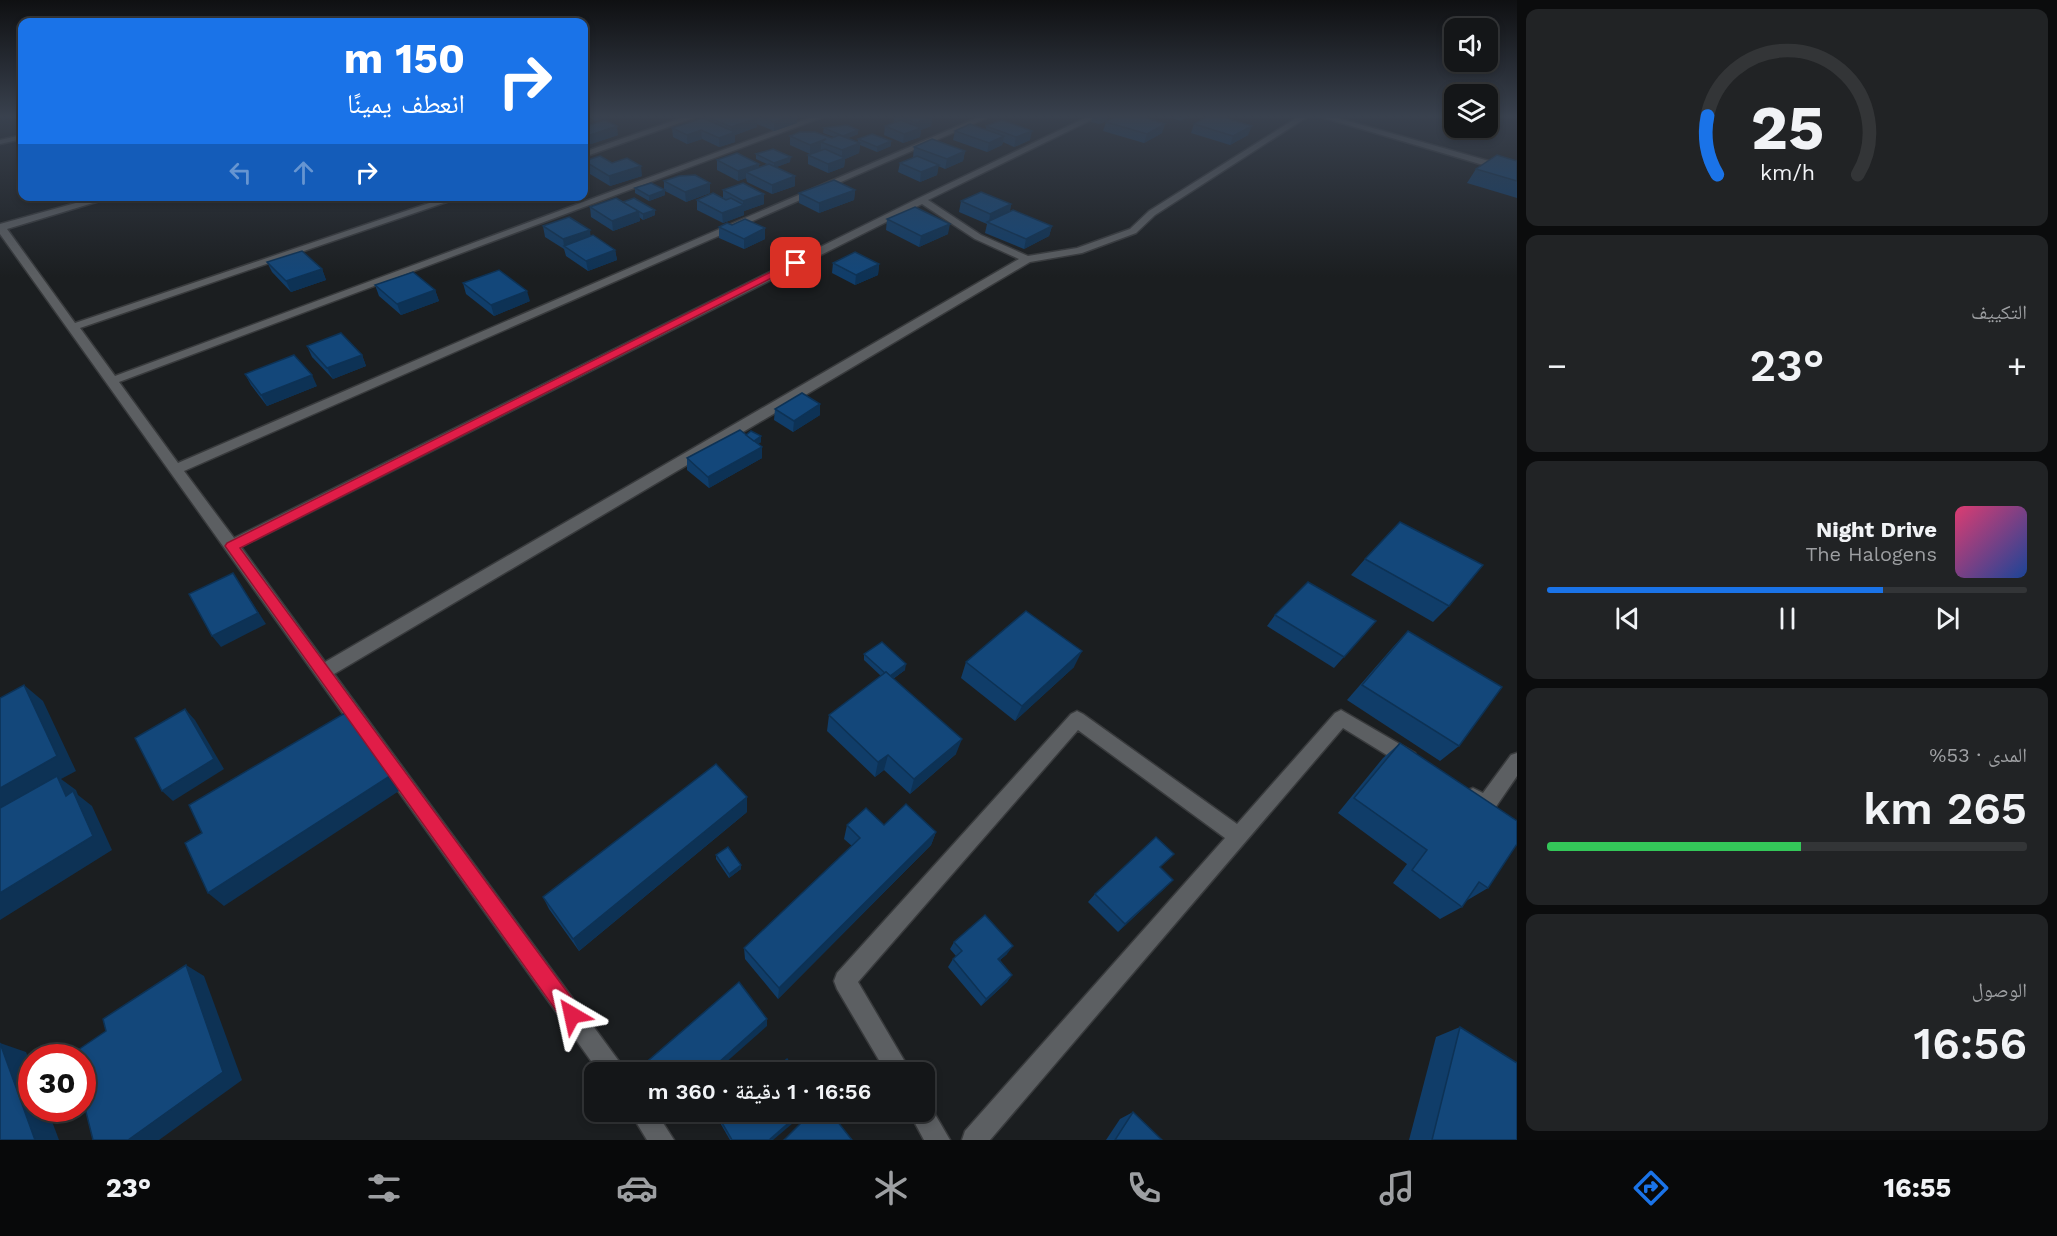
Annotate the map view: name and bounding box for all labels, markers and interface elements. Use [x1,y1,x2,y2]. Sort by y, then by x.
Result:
map controls [1444,18,1498,138]
button: sound [1444,18,1498,72]
text: 150 m [344,34,465,83]
icon: right [486,42,564,120]
button: layers [1444,84,1498,138]
text: انعطف يمينًا [347,88,465,120]
text: 25 [1750,91,1824,164]
icon: left [224,156,257,189]
icon: ahead [287,156,320,189]
icon: right [350,156,383,189]
text: km/h [1759,160,1815,185]
pin [770,237,821,288]
icon: arrive [779,246,812,279]
text: التكييف [1971,300,2027,324]
text: 23° [1750,339,1824,392]
text: − [1547,346,1567,385]
text: + [2007,346,2027,385]
text: Night Drive [1816,517,1937,542]
text: The Halogens [1805,542,1937,566]
icon: previous [1611,602,1644,635]
icon: pause [1771,602,1804,635]
icon: next [1931,602,1964,635]
text: المدى · 53% [1929,743,2027,767]
text: 265 km [1863,782,2027,835]
text: الوصول [1972,978,2027,1002]
position arrow [540,983,604,1047]
text: 16:56 [1913,1017,2027,1070]
speed limit sign: 30 [18,1044,96,1122]
text: 16:56 · 1 دقيقة · 360 m [648,1079,871,1104]
icon: filters [363,1167,405,1209]
icon: car [616,1167,658,1209]
icon: climate [870,1167,912,1209]
icon: phone [1123,1167,1165,1209]
icon: music [1376,1167,1418,1209]
icon: directions [1630,1167,1672,1209]
text: 23° [106,1172,151,1204]
text: 16:55 [1883,1172,1951,1204]

